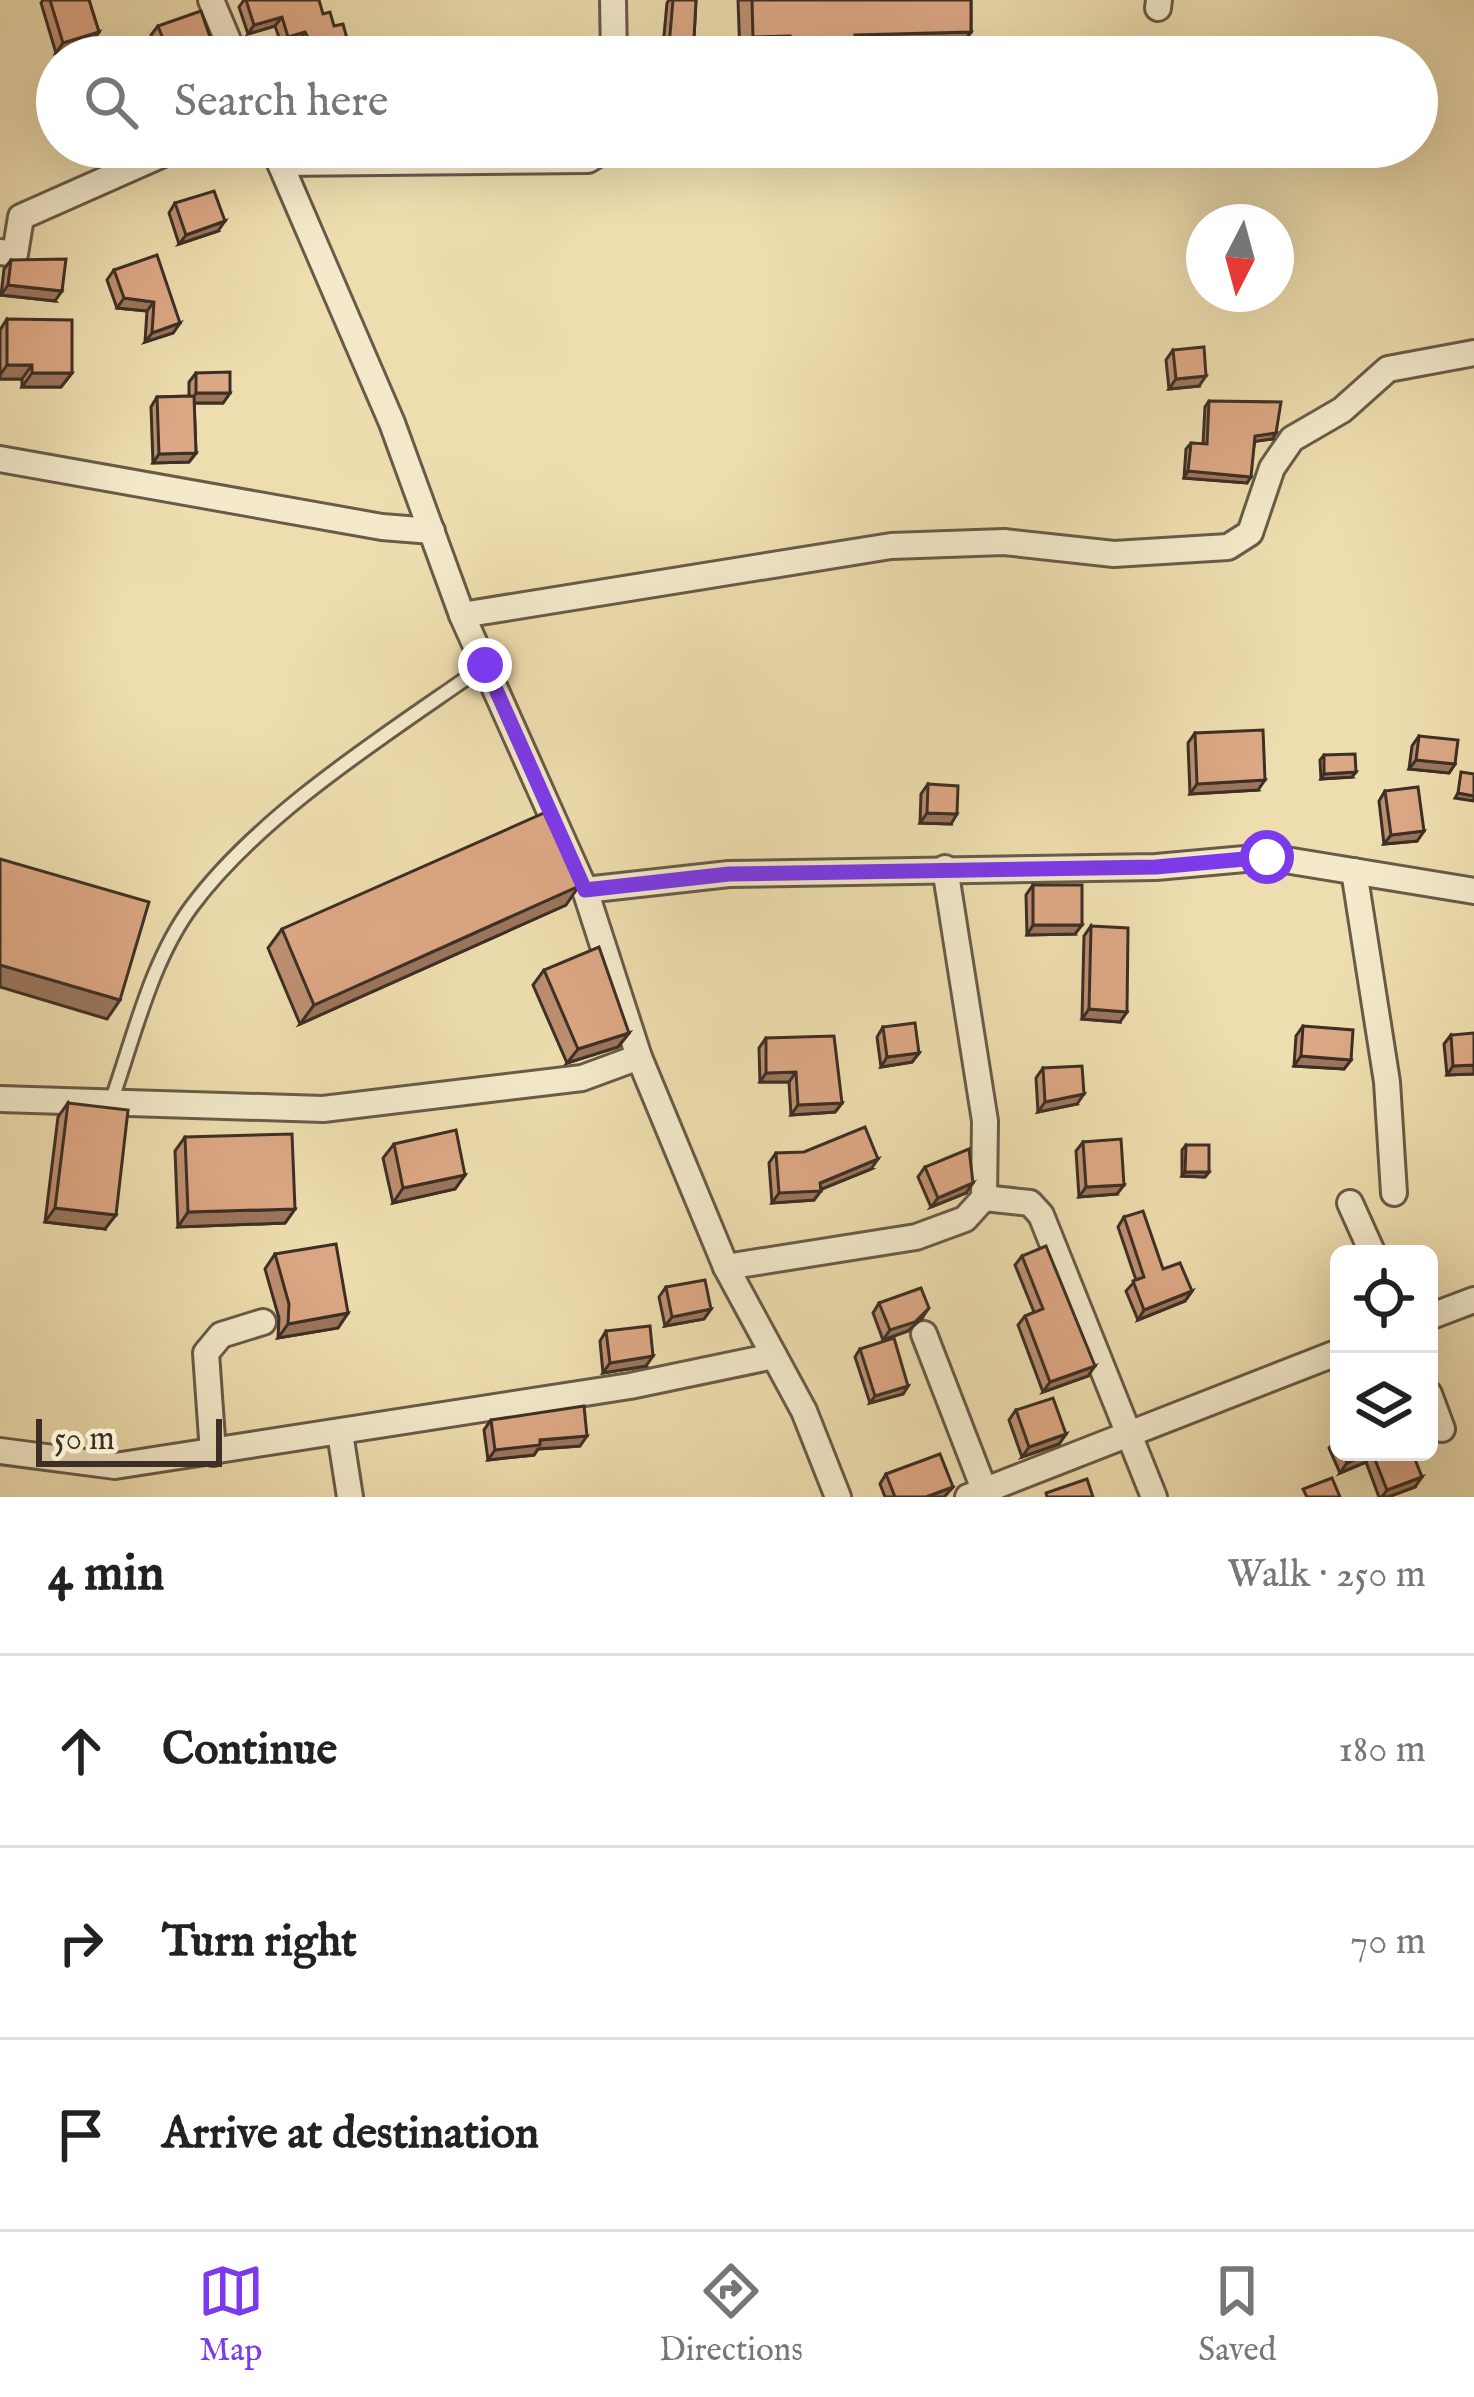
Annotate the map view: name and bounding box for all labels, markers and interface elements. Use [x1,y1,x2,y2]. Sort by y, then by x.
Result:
search box [36,36,1438,168]
icon: search [78,69,144,135]
text: Search here [174,74,388,131]
north arrow [1186,204,1294,312]
route end [458,638,512,692]
route start [1240,830,1294,884]
map controls [1330,1245,1438,1461]
button: locate [1330,1245,1438,1353]
button: layers [1330,1353,1438,1461]
scale bar [36,1413,222,1466]
text: 50 m [54,1419,115,1461]
text: 4 min [48,1543,164,1608]
text: Walk · 250 m [1227,1551,1426,1600]
icon: ahead [48,1718,114,1784]
text: Continue [162,1722,337,1779]
text: 180 m [1338,1726,1426,1775]
icon: right [48,1910,114,1976]
text: Turn right [162,1914,357,1971]
text: 70 m [1350,1918,1426,1967]
icon: arrive [48,2102,114,2168]
text: Arrive at destination [162,2106,539,2163]
tab: Map [198,2258,264,2372]
tab: Directions [659,2258,803,2372]
tab: Saved [1198,2258,1276,2372]

